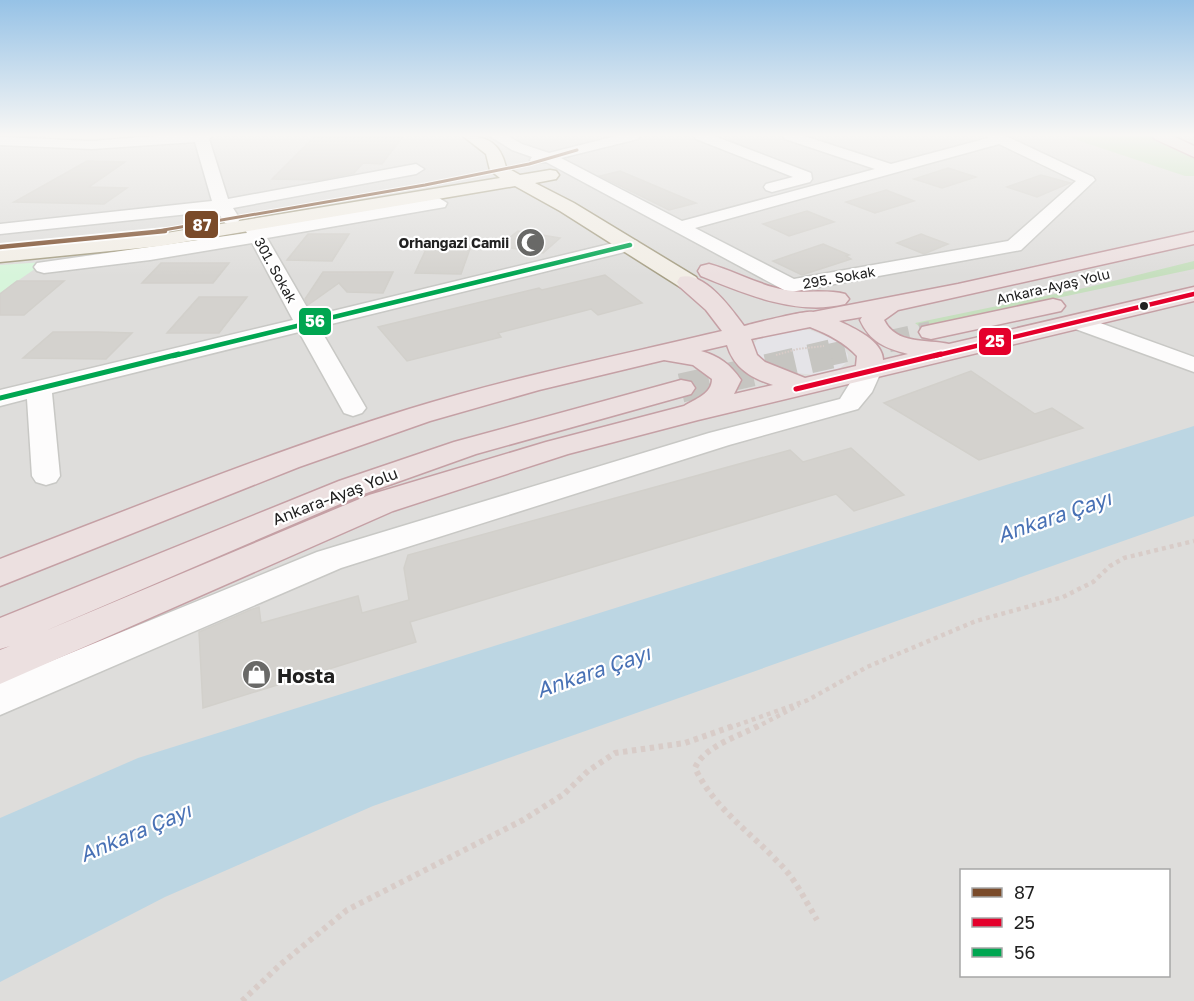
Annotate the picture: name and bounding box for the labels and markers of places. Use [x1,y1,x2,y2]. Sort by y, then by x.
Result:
mosque icon: Orhangazi Camii [514,226,546,258]
place label: Orhangazi Camii [399,234,509,251]
unlabelled marker [1138,300,1150,312]
shop icon: Hosta [240,659,272,691]
place label: Hosta [277,663,335,687]

